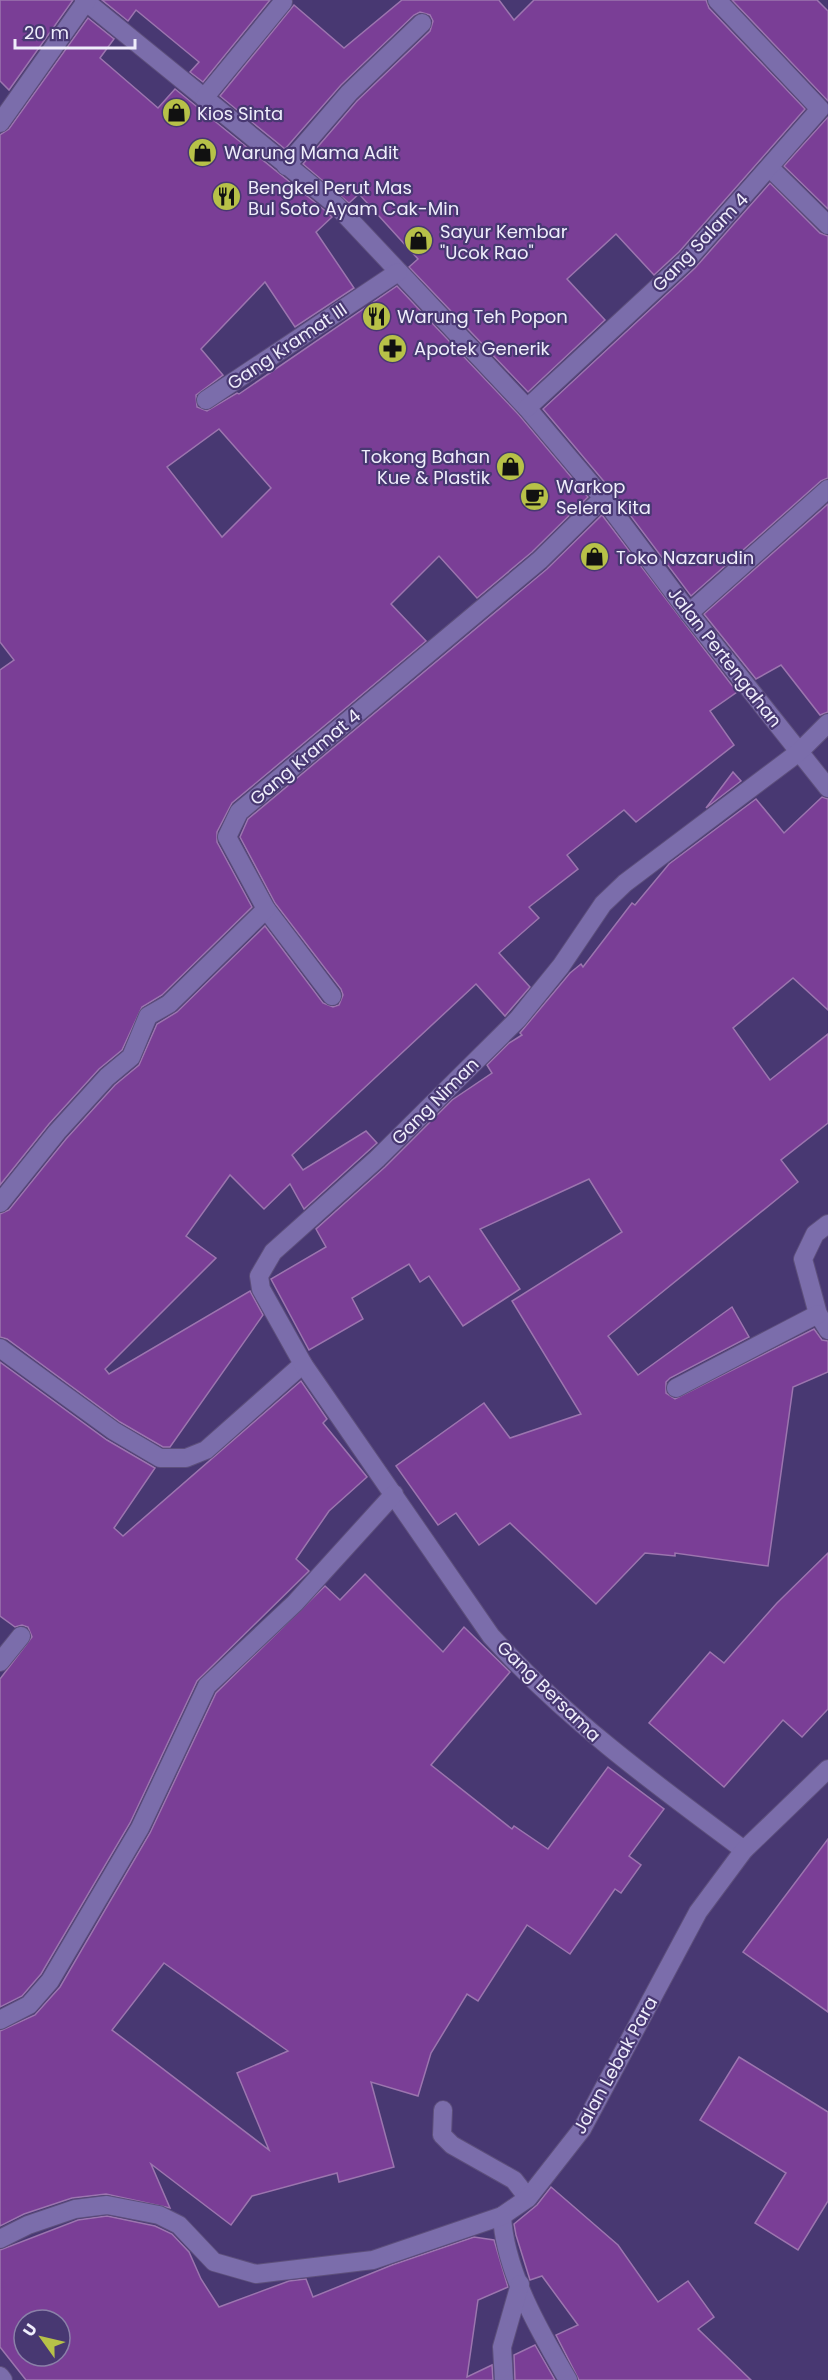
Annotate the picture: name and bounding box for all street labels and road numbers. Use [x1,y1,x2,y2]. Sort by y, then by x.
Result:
street label: Gang Salam 4 [646,187,754,297]
street label: Gang Kramat III [222,297,352,395]
street label: Jalan Pertengahan [662,582,788,732]
street label: Gang Kramat 4 [244,703,366,811]
street label: Gang Niman [386,1052,484,1150]
street label: Gang Bersama [491,1635,607,1747]
street label: Jalan Lebak Para [567,1992,663,2138]

